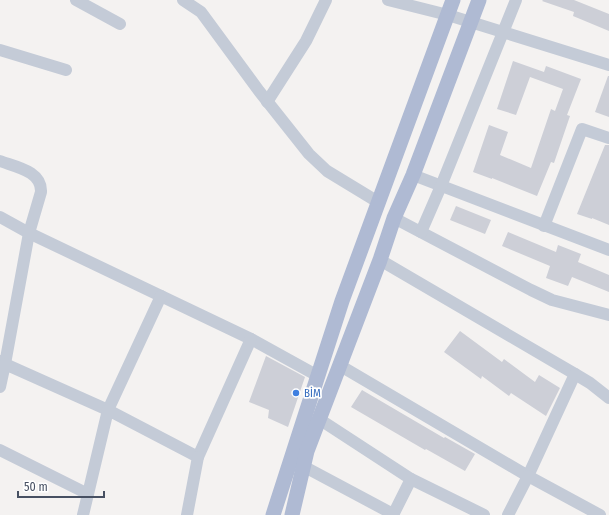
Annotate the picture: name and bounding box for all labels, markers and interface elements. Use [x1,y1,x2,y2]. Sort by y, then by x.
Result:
place label: BİM [304,386,321,400]
marker: BİM [291,388,301,398]
scale bar [18,473,104,499]
text: 50 m [24,480,48,494]

